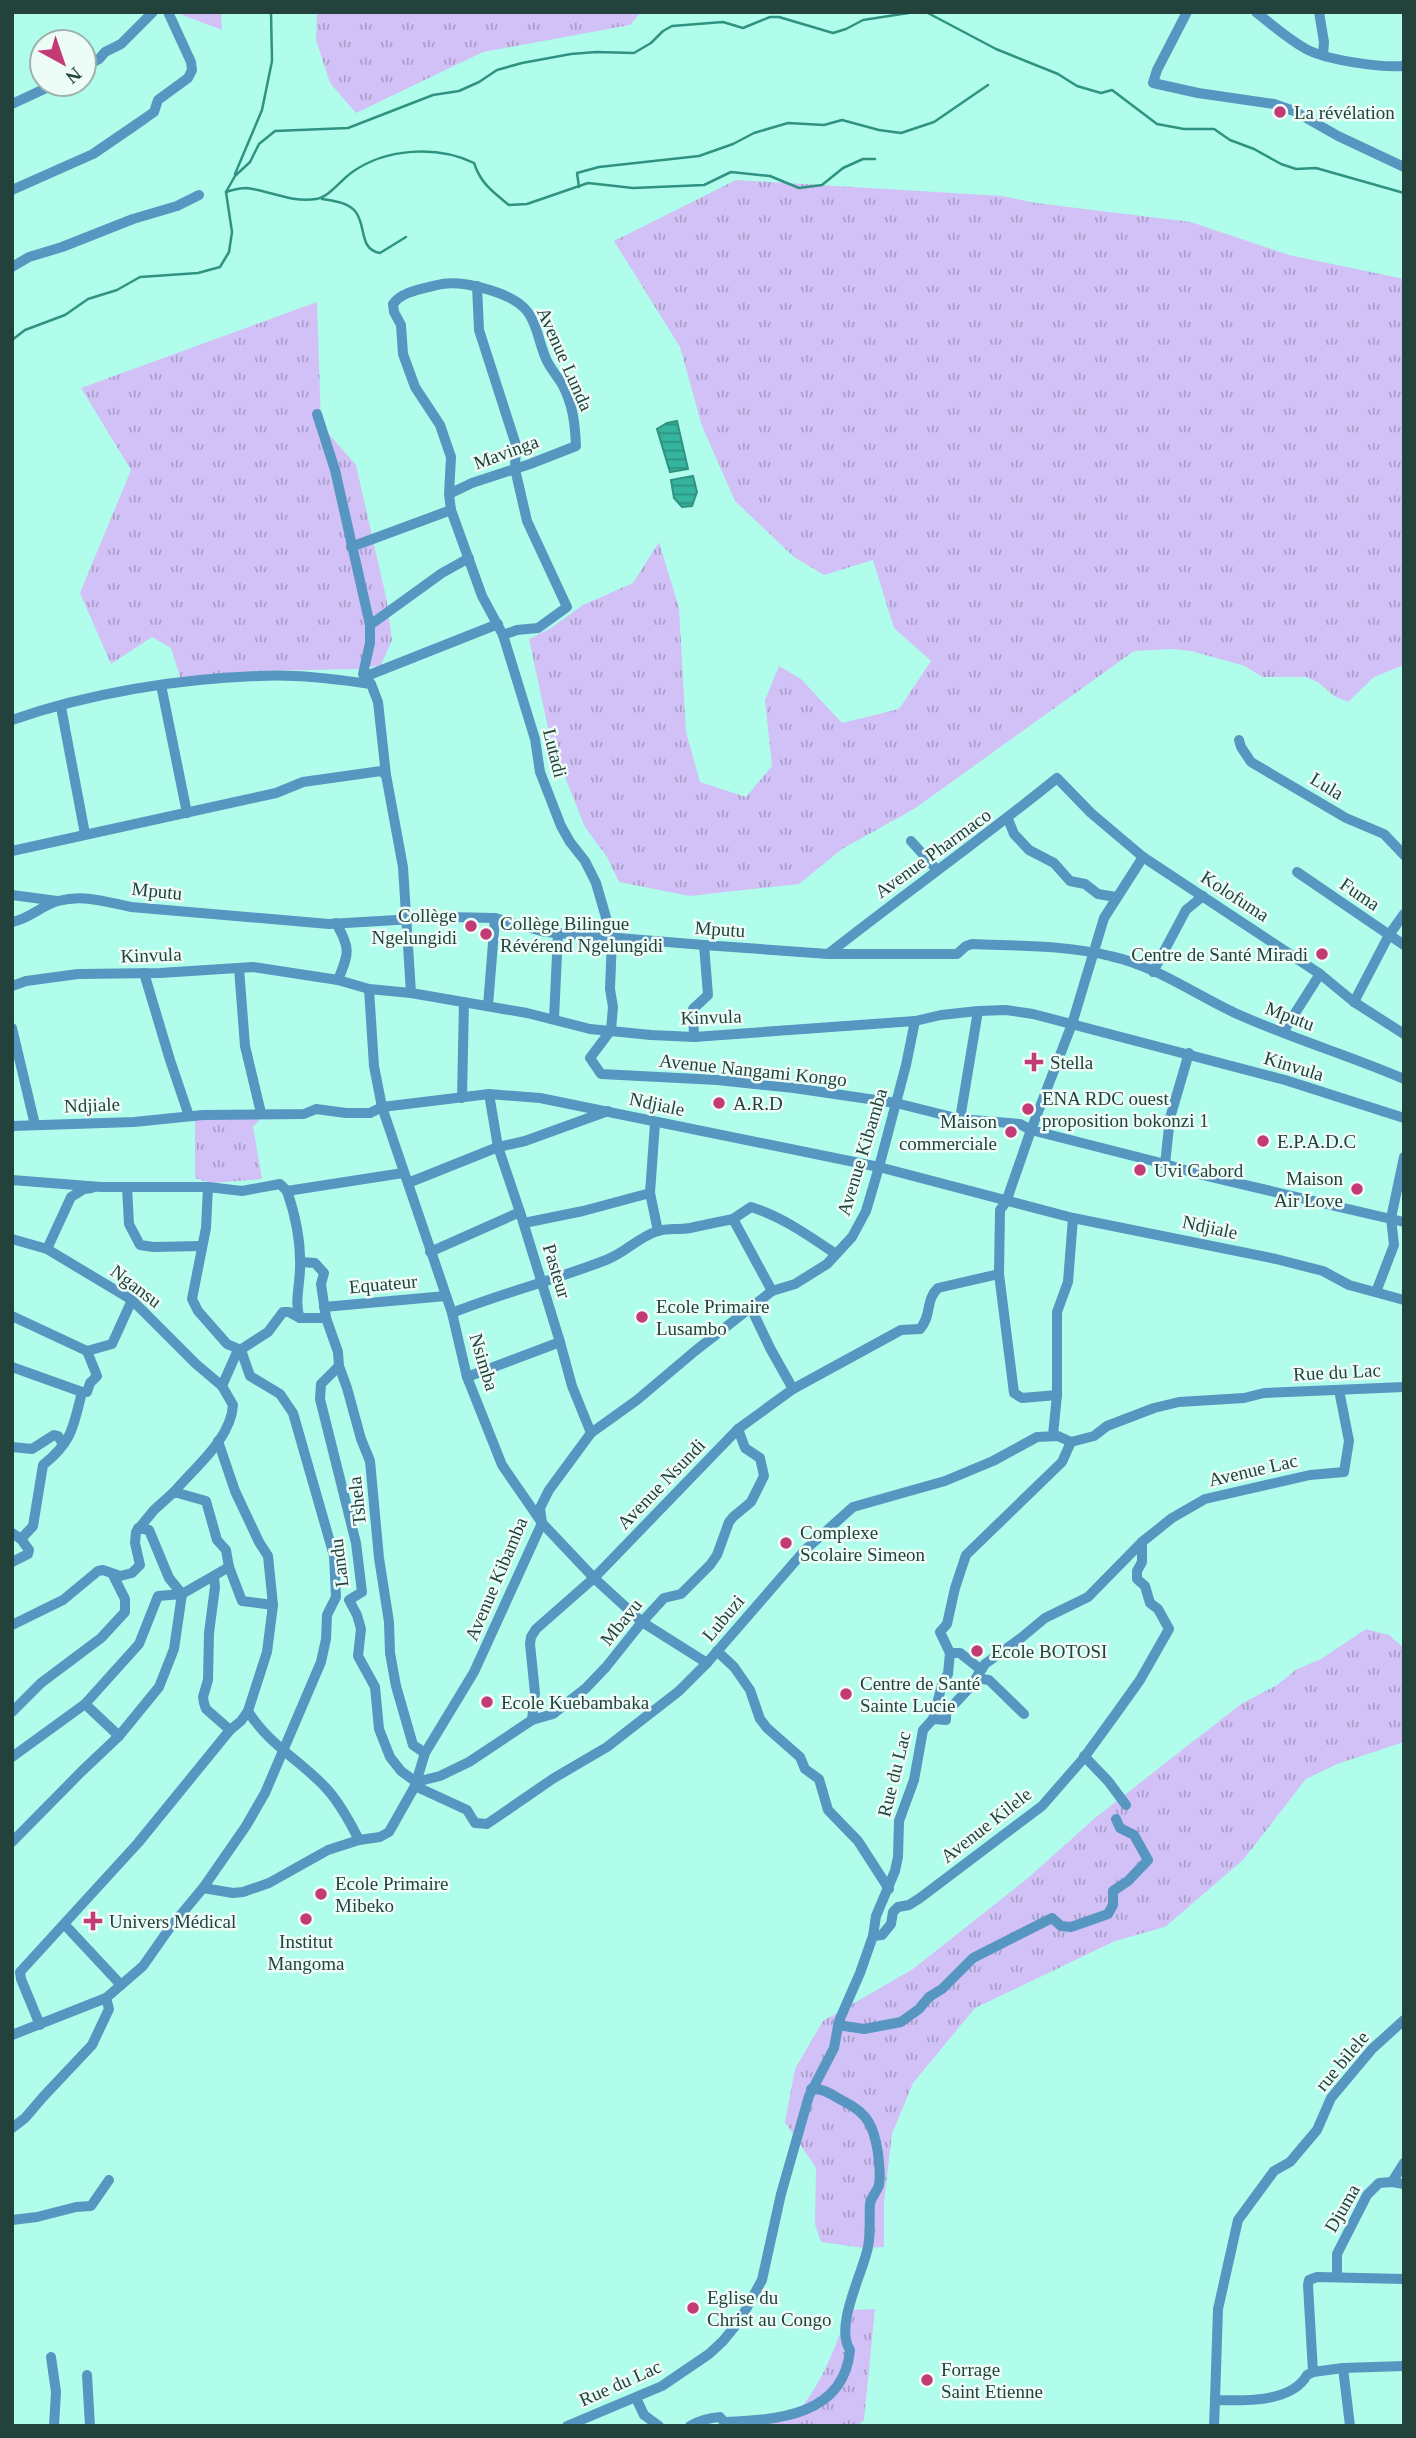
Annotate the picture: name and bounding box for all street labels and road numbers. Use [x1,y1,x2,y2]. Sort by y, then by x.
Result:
street label: Avenue Lunda [533,304,597,414]
street label: Mavinga [471,430,542,473]
street label: Lutadi [539,726,571,780]
street label: Lula [1307,768,1348,804]
street label: Avenue Pharmaco [871,804,995,902]
street label: Kolofuma [1197,866,1273,926]
street label: Fuma [1336,873,1384,915]
street label: Mputu [131,878,184,904]
street label: Mputu [694,917,746,941]
street label: Kinvula [120,943,183,967]
street label: Mputu [1263,997,1318,1035]
street label: Kinvula [680,1005,743,1029]
street label: Kinvula [1262,1047,1327,1085]
street label: Avenue Nangami Kongo [658,1050,848,1090]
street label: Avenue Kibamba [833,1085,892,1218]
street label: Ndjiale [627,1088,687,1120]
street label: Ndjiale [64,1094,120,1116]
street label: Ndjiale [1180,1211,1240,1243]
street label: Pasteur [539,1241,575,1301]
street label: Ngansu [106,1260,166,1312]
street label: Equateur [348,1270,419,1297]
street label: Nsimba [465,1331,503,1394]
street label: Rue du Lac [1293,1359,1381,1385]
street label: Avenue Nsundi [613,1435,709,1533]
street label: Avenue Lac [1206,1450,1300,1490]
street label: Tshela [344,1475,370,1527]
street label: Avenue Kibamba [461,1514,532,1644]
street label: Landu [326,1537,352,1588]
street label: Lubuzi [698,1591,748,1645]
street label: Mbavu [596,1594,646,1650]
street label: Rue du Lac [873,1729,915,1819]
street label: Avenue Kilele [937,1783,1035,1867]
street label: rue bilele [1311,2027,1373,2095]
street label: Djuma [1320,2180,1364,2236]
street label: Rue du Lac [576,2356,664,2410]

